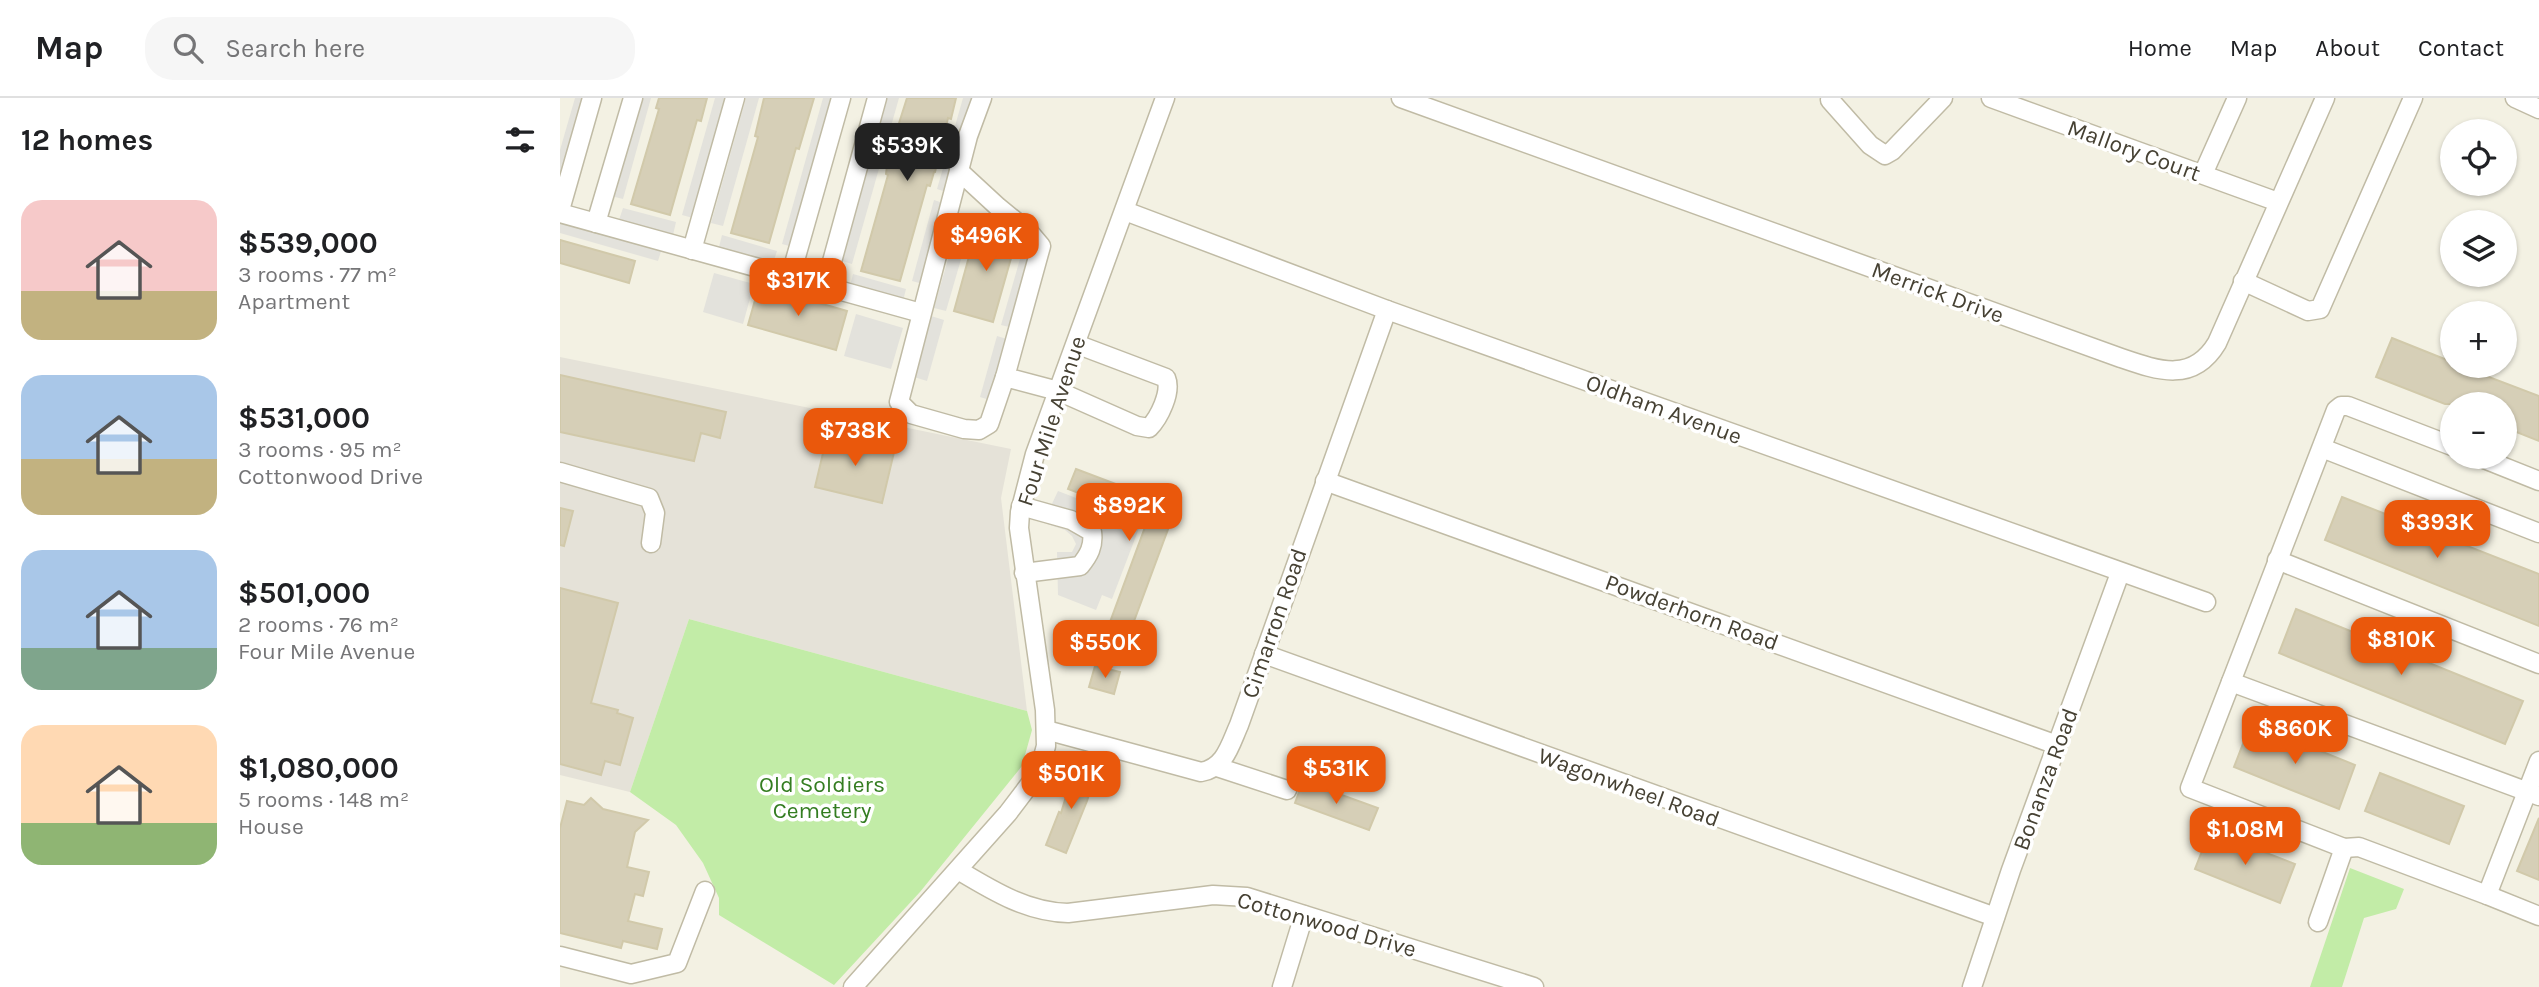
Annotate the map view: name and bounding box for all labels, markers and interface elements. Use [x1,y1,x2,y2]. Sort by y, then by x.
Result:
search box [145,17,635,80]
text: Map [35,29,103,67]
icon: search [169,29,207,67]
text: Search here [225,33,365,64]
text: Home [2128,34,2192,62]
text: Map [2230,34,2277,62]
text: About [2315,34,2380,62]
text: Contact [2418,34,2504,62]
street label: Mallory Court [2064,114,2204,187]
map controls [2440,119,2517,469]
button: locate [2440,119,2517,196]
icon: filters [501,121,539,159]
text: 12 homes [21,122,153,158]
pin: $539K [858,123,956,183]
text: $539K [871,132,943,159]
button: layers [2440,210,2517,287]
pin: $496K [937,214,1035,273]
text: $496K [950,222,1022,249]
text: $539,000 [238,225,378,261]
icon: home [77,228,161,312]
street label: Merrick Drive [1868,256,2008,329]
pin: $317K [749,258,847,318]
text: 3 rooms · 77 m² [238,261,397,288]
text: $317K [766,267,830,294]
text: Apartment [238,288,350,315]
button: + [2440,301,2517,378]
street label: Four Mile Avenue [1011,333,1092,510]
street label: Oldham Avenue [1582,369,1746,450]
button: − [2440,392,2517,469]
text: $531,000 [238,400,370,436]
icon: home [77,403,161,487]
pin: $738K [806,408,904,468]
text: $738K [819,417,891,444]
text: 3 rooms · 95 m² [238,436,402,463]
text: Cottonwood Drive [238,463,423,490]
pin: $892K [1080,484,1178,543]
text: $892K [1092,492,1166,519]
pin: $393K [2388,500,2486,560]
text: $393K [2400,509,2474,536]
street label: Cimarron Road [1236,545,1313,702]
street label: Powderhorn Road [1601,569,1782,656]
text: $501,000 [238,575,370,611]
icon: home [77,578,161,662]
text: 2 rooms · 76 m² [238,611,399,638]
pin: $810K [2352,618,2450,677]
pin: $550K [1056,620,1154,680]
text: $810K [2367,626,2435,653]
text: $550K [1069,629,1141,656]
text: Four Mile Avenue [238,638,415,665]
street label: Bonanza Road [2007,704,2084,854]
pin: $860K [2246,706,2344,766]
text: $860K [2258,715,2332,742]
street label: Wagonwheel Road [1535,742,1723,833]
pin: $531K [1287,746,1385,806]
text: $1,080,000 [238,750,399,786]
pin: $501K [1022,752,1120,811]
icon: home [77,753,161,837]
text: $531K [1303,755,1369,782]
text: $501K [1037,760,1105,787]
park label: Old Soldiers Cemetery [759,771,885,824]
text: 5 rooms · 148 m² [238,786,409,813]
pin: $1.08M [2188,808,2302,867]
text: House [238,813,304,840]
text: $1.08M [2206,816,2284,843]
street label: Cottonwood Drive [1234,886,1420,963]

